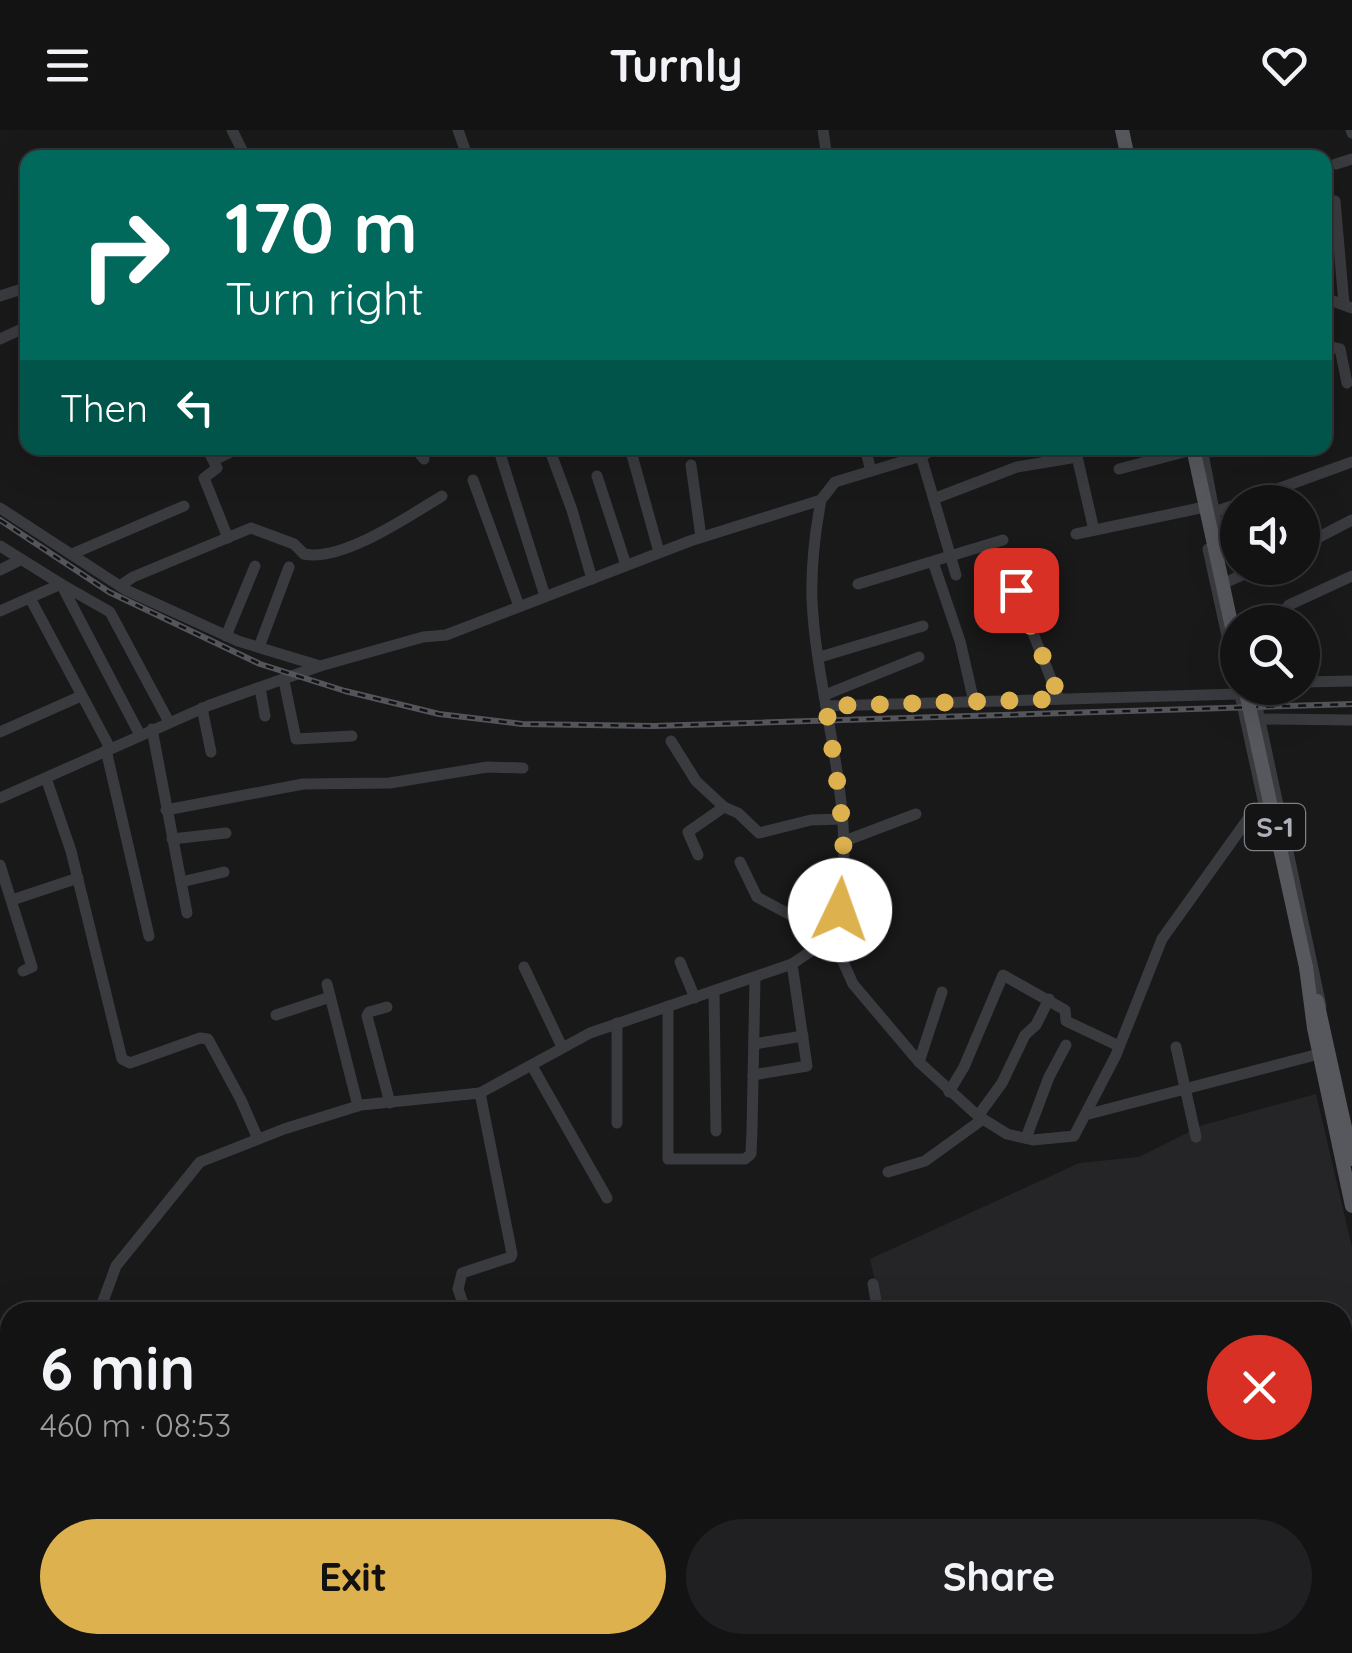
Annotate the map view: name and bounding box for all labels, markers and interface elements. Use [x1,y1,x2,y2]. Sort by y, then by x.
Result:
text: Turnly [609,37,743,93]
icon: menu [40,38,95,93]
icon: heart [1257,38,1312,93]
text: 170 m [225,183,418,271]
icon: right [60,190,190,320]
text: Turn right [225,270,424,326]
icon: left [168,380,223,435]
text: Then [60,384,148,432]
map controls [1220,485,1320,705]
button: sound [1220,485,1320,585]
pin [974,548,1059,633]
icon: arrive [989,563,1044,618]
button: search [1220,605,1320,705]
road number: S-1 [1245,804,1305,850]
position arrow [788,858,892,962]
text: 6 min [40,1330,195,1405]
button: close [1207,1335,1312,1440]
text: 460 m · 08:53 [40,1405,231,1445]
button: Exit [40,1519,666,1634]
button: Share [686,1519,1312,1634]

